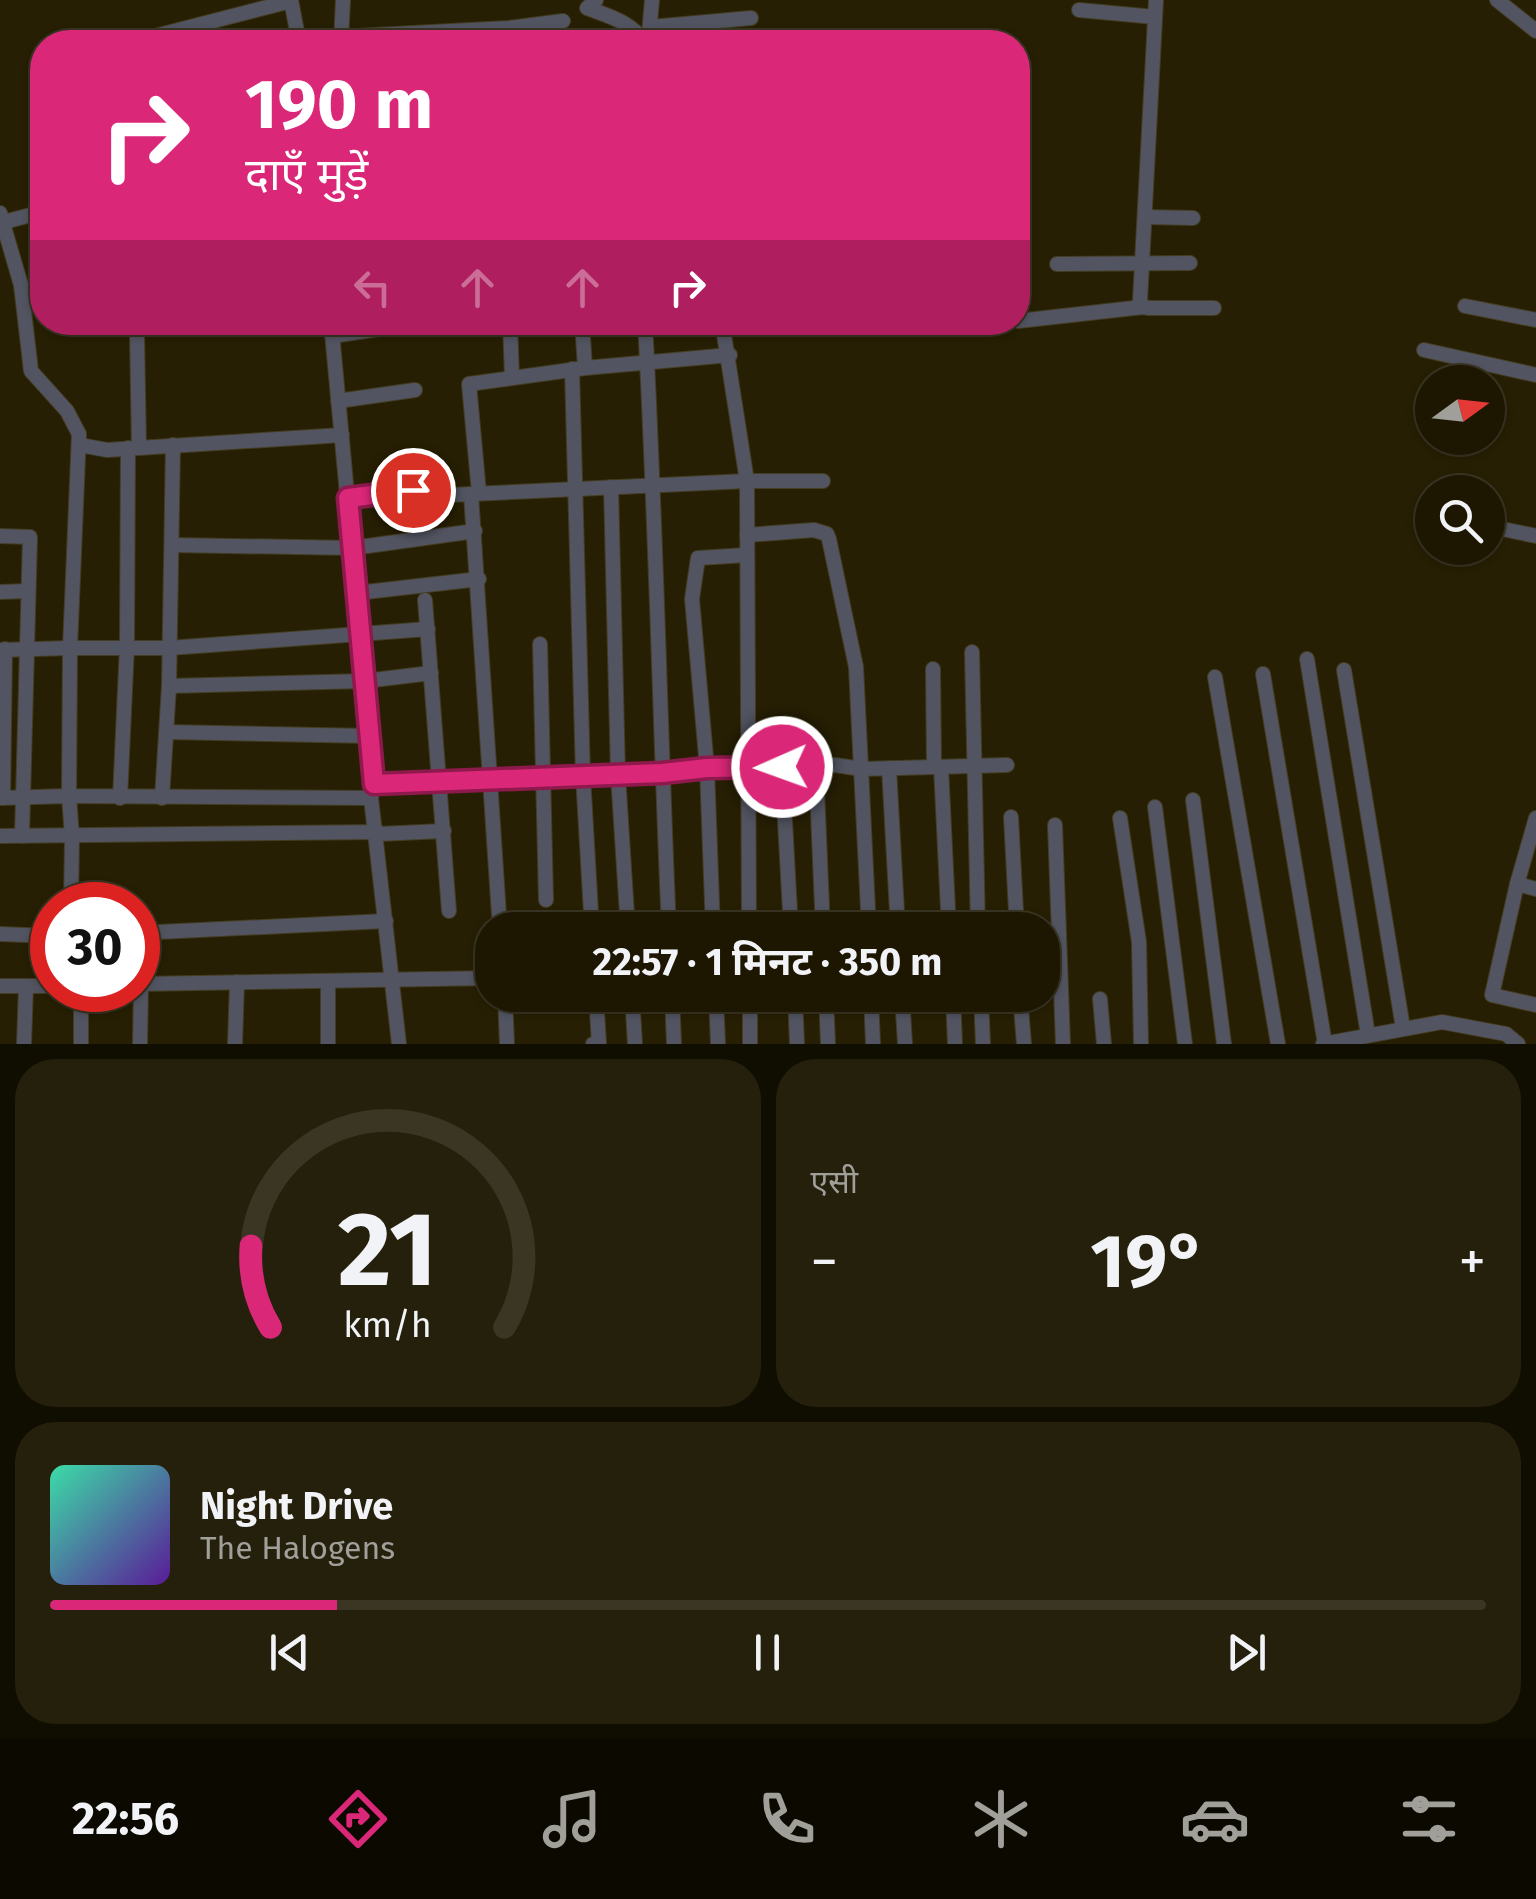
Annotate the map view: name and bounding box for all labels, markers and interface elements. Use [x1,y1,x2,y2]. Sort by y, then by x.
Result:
text: 190 m [245,63,433,147]
icon: right [80,70,210,200]
text: दाएँ मुड़ें [245,148,368,202]
icon: left [345,260,400,315]
icon: ahead [450,260,505,315]
icon: ahead [555,260,610,315]
icon: right [660,260,715,315]
north arrow [1415,365,1505,455]
map controls [1415,365,1505,565]
pin [371,448,456,533]
icon: arrive [386,463,441,518]
button: search [1415,475,1505,565]
position arrow [730,715,834,819]
speed limit sign: 30 [30,882,160,1012]
text: 22:57 · 1 मिनट · 350 m [593,939,942,985]
text: एसी [811,1163,858,1201]
text: 21 [338,1188,438,1313]
text: 19° [1090,1217,1206,1307]
text: − [811,1229,838,1295]
text: + [1459,1229,1486,1295]
text: km/h [344,1304,432,1346]
text: Night Drive [200,1483,393,1529]
text: The Halogens [200,1529,395,1567]
icon: previous [262,1625,317,1680]
icon: pause [740,1625,795,1680]
icon: next [1219,1625,1274,1680]
icon: directions [323,1784,393,1854]
icon: music [537,1784,607,1854]
icon: phone [752,1784,822,1854]
icon: climate [966,1784,1036,1854]
icon: car [1180,1784,1250,1854]
icon: filters [1394,1784,1464,1854]
text: 22:56 [72,1792,179,1846]

